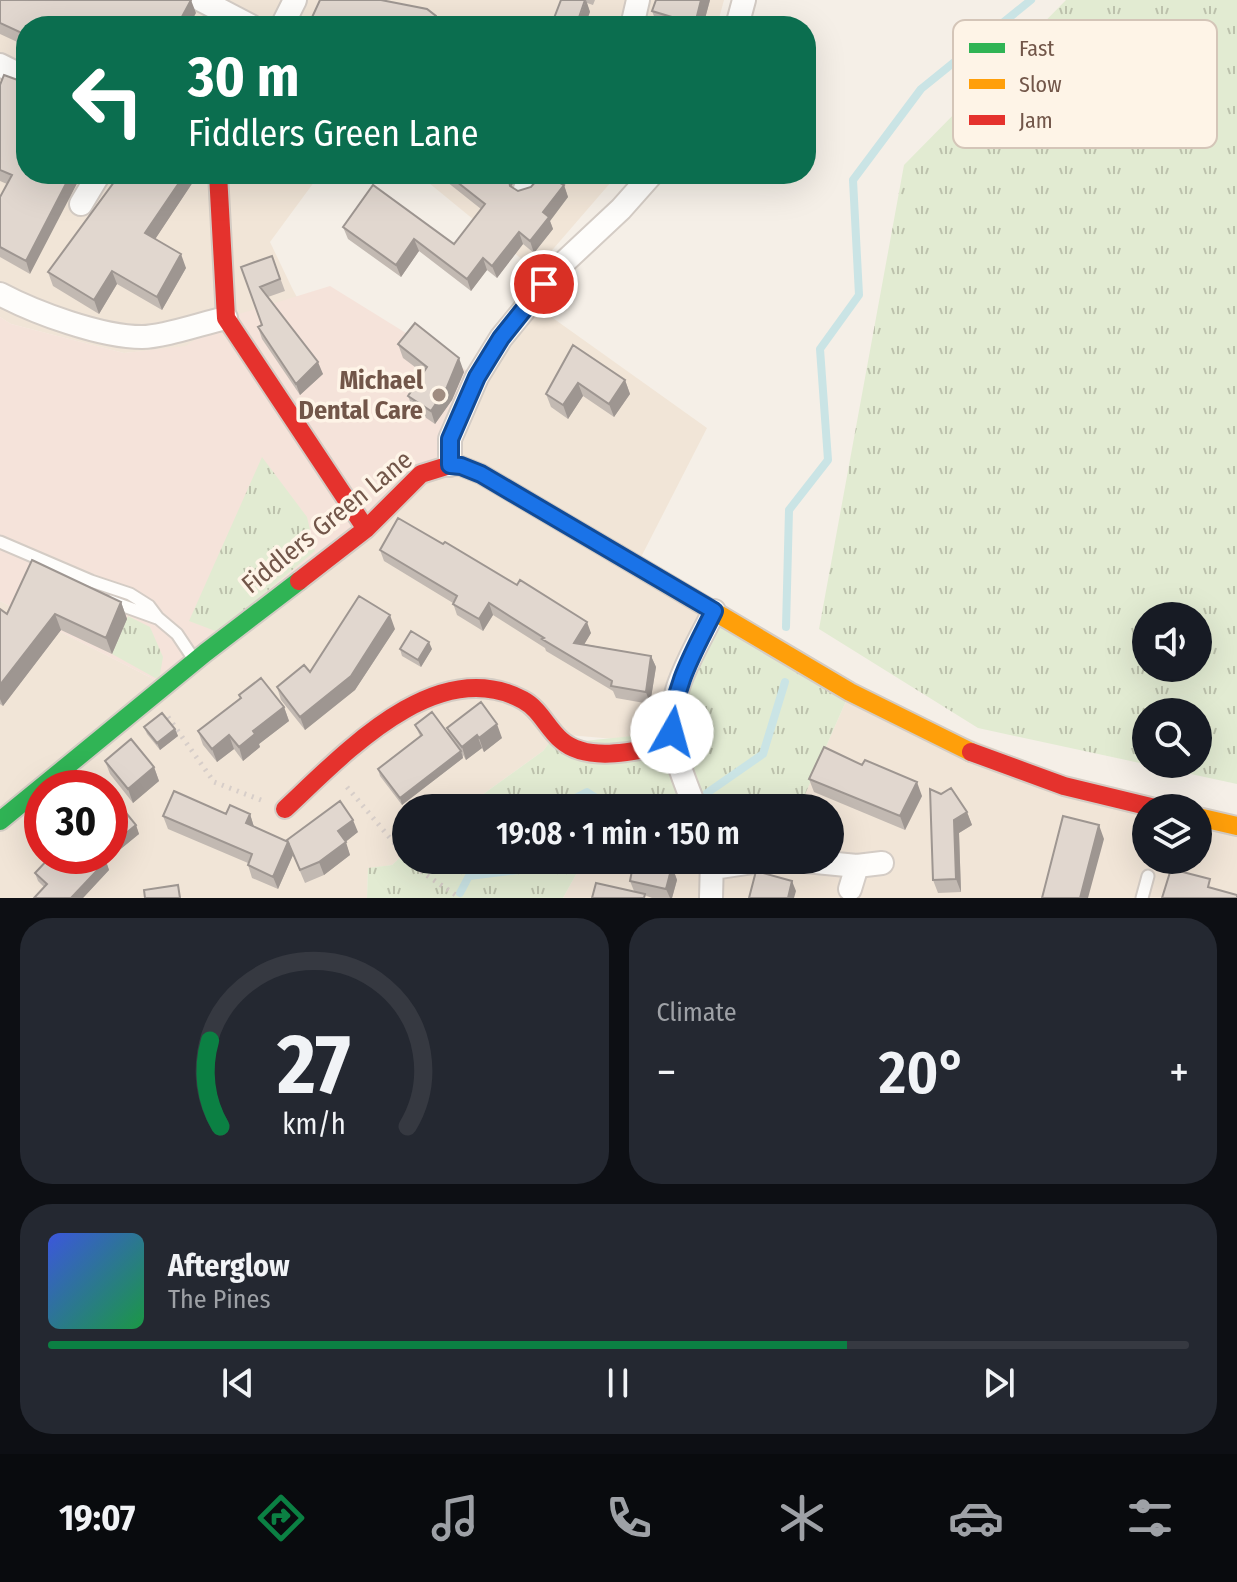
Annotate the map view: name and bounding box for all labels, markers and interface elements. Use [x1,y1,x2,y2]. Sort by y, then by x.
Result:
legend [953,20,1217,148]
text: Fast [1019,35,1055,62]
text: 30 m [188,44,299,111]
icon: left [56,48,160,152]
text: Slow [1019,71,1062,98]
text: Jam [1019,107,1053,134]
text: Fiddlers Green Lane [188,112,479,156]
pin [510,250,578,318]
icon: arrive [522,262,566,306]
place label: Michael Dental Care [298,365,424,426]
marker: Michael Dental Care [430,386,448,404]
street label: Fiddlers Green Lane [236,444,418,600]
map controls [1132,602,1212,874]
button: sound [1132,602,1212,682]
position arrow [630,690,714,774]
button: search [1132,698,1212,778]
speed limit sign: 30 [24,770,128,874]
button: layers [1132,794,1212,874]
text: 19:08 · 1 min · 150 m [496,816,740,852]
text: Climate [657,997,737,1028]
text: 27 [276,1015,351,1115]
text: 20° [879,1037,967,1109]
text: − [657,1046,676,1099]
text: + [1169,1046,1189,1099]
text: km/h [282,1107,346,1142]
text: Afterglow [168,1248,290,1284]
text: The Pines [168,1284,271,1315]
icon: previous [216,1361,260,1405]
icon: pause [596,1361,640,1405]
icon: next [977,1361,1021,1405]
icon: directions [253,1490,309,1546]
icon: music [427,1490,483,1546]
icon: phone [601,1490,657,1546]
icon: climate [774,1490,830,1546]
icon: car [948,1490,1004,1546]
icon: filters [1122,1490,1178,1546]
text: 19:07 [59,1496,135,1540]

